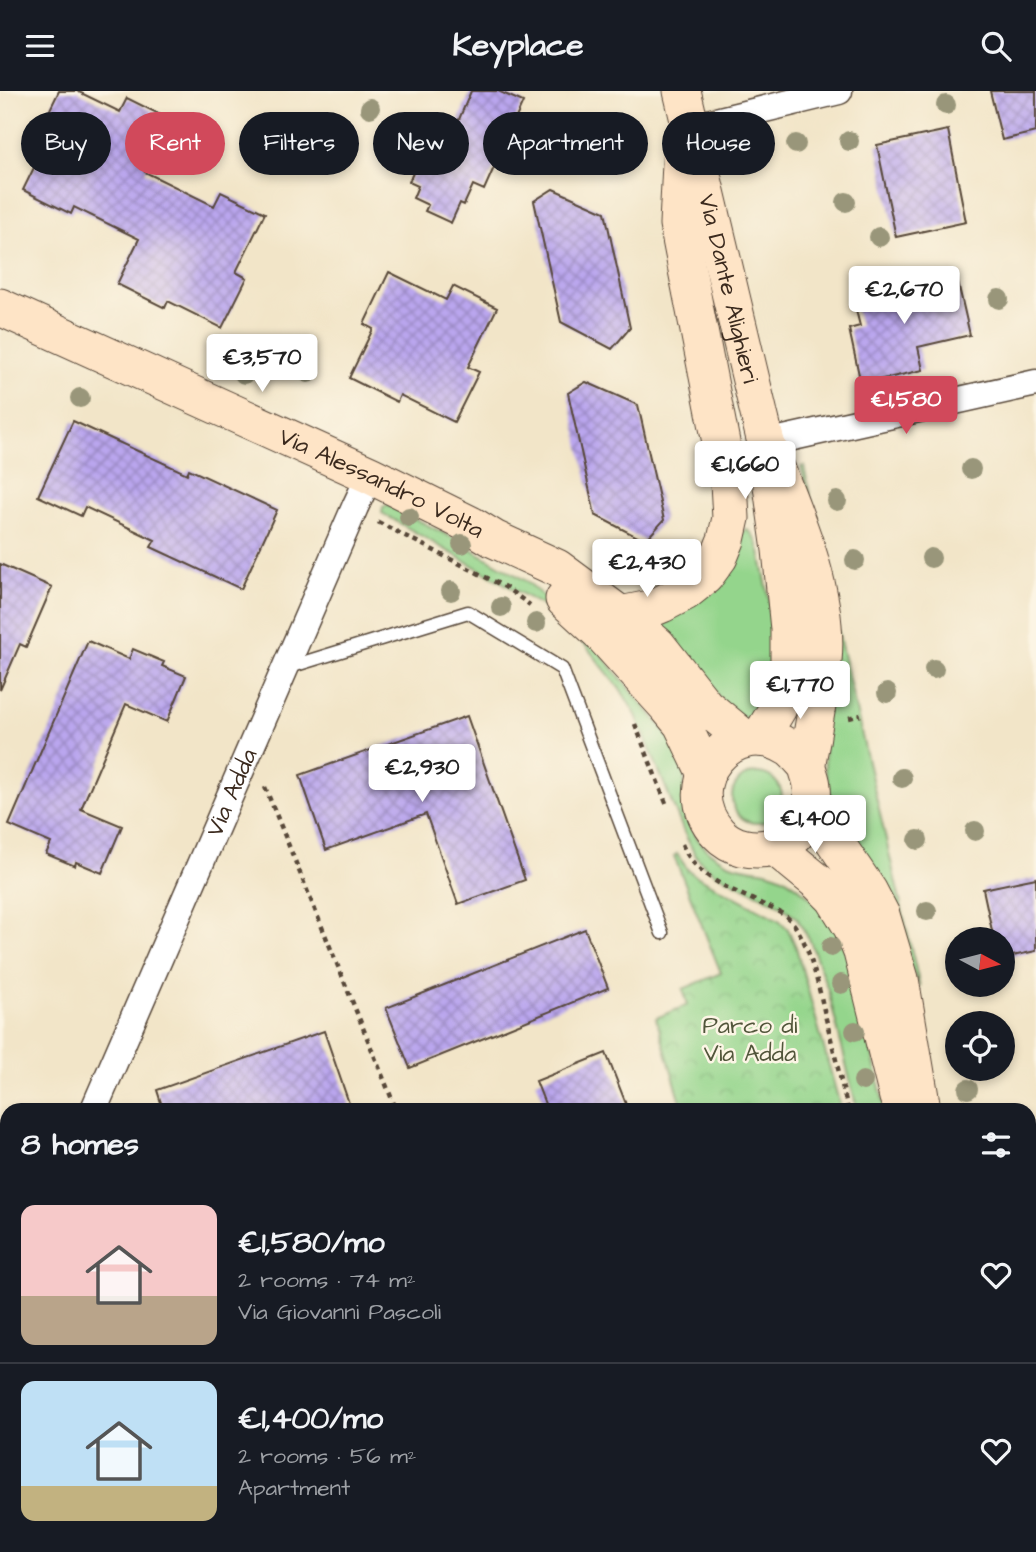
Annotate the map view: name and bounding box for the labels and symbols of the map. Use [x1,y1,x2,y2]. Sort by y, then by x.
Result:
street label: Via Dante Alighieri [689,191,767,387]
pin: €2,670 [847,267,961,326]
pin: €3,570 [205,335,319,394]
pin: €1,580 [849,377,963,436]
street label: Via Alessandro Volta [273,420,490,547]
pin: €1,660 [688,441,802,501]
pin: €2,430 [590,539,704,599]
pin: €1,770 [743,661,857,721]
street label: Via Adda [198,744,266,842]
pin: €2,930 [365,745,479,804]
pin: €1,400 [758,795,872,855]
north arrow [945,927,1015,997]
park label: Parco di Via Adda [703,1009,798,1071]

